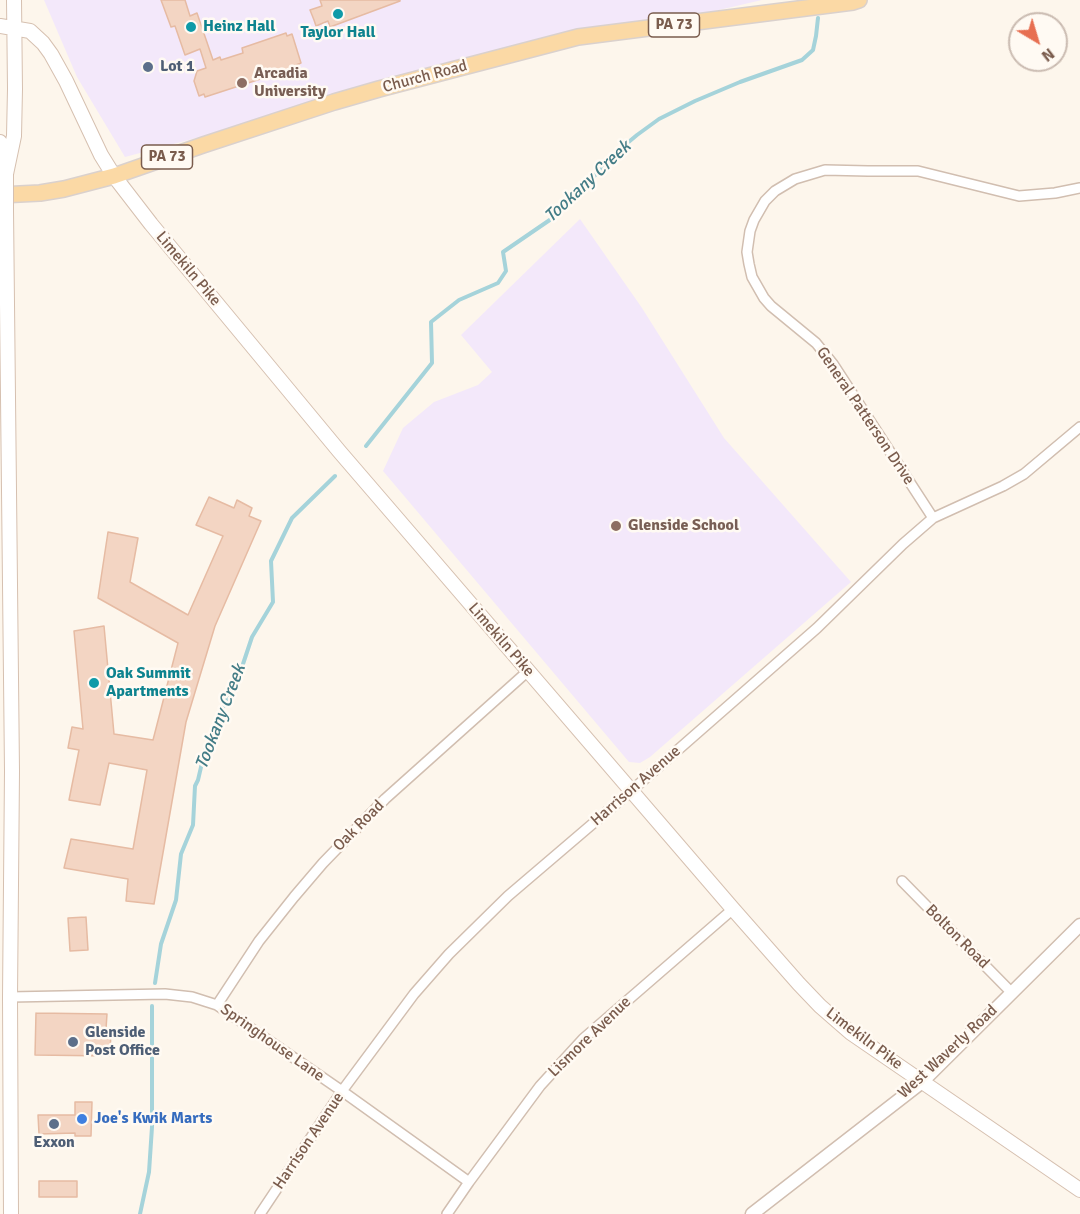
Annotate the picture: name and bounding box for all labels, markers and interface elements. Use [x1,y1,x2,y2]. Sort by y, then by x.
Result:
marker: Taylor Hall [331,7,345,21]
north arrow [1008,12,1068,72]
road number: PA 73 [648,13,700,37]
place label: Heinz Hall [203,17,275,37]
marker: Heinz Hall [184,20,198,34]
place label: Taylor Hall [300,23,376,43]
text: N [1037,43,1058,66]
place label: Lot 1 [160,57,195,77]
street label: Church Road [381,57,469,97]
marker: Lot 1 [141,60,155,74]
place label: Arcadia University [254,64,326,102]
marker: Arcadia University [235,76,249,90]
water label: Tookany Creek [540,136,636,228]
road number: PA 73 [142,145,192,169]
street label: Limekiln Pike [151,228,225,310]
street label: General Patterson Drive [812,343,918,489]
place label: Glenside School [628,516,739,536]
marker: Glenside School [609,519,623,533]
street label: Limekiln Pike [464,599,538,681]
water label: Tookany Creek [191,662,251,772]
place label: Oak Summit Apartments [106,664,191,702]
marker: Oak Summit Apartments [87,676,101,690]
street label: Harrison Avenue [587,742,685,830]
street label: Oak Road [330,797,388,855]
street label: Bolton Road [921,901,993,973]
street label: Lismore Avenue [545,993,635,1081]
street label: Springhouse Lane [216,1000,328,1086]
street label: West Waverly Road [894,1001,1002,1103]
street label: Limekiln Pike [822,1004,906,1074]
place label: Glenside Post Office [85,1023,160,1061]
marker: Glenside Post Office [66,1035,80,1049]
street label: Harrison Avenue [269,1089,349,1193]
place label: Joe's Kwik Marts [94,1109,212,1129]
marker: Joe's Kwik Marts [75,1112,89,1126]
marker: Exxon [47,1117,61,1131]
place label: Exxon [33,1133,75,1153]

